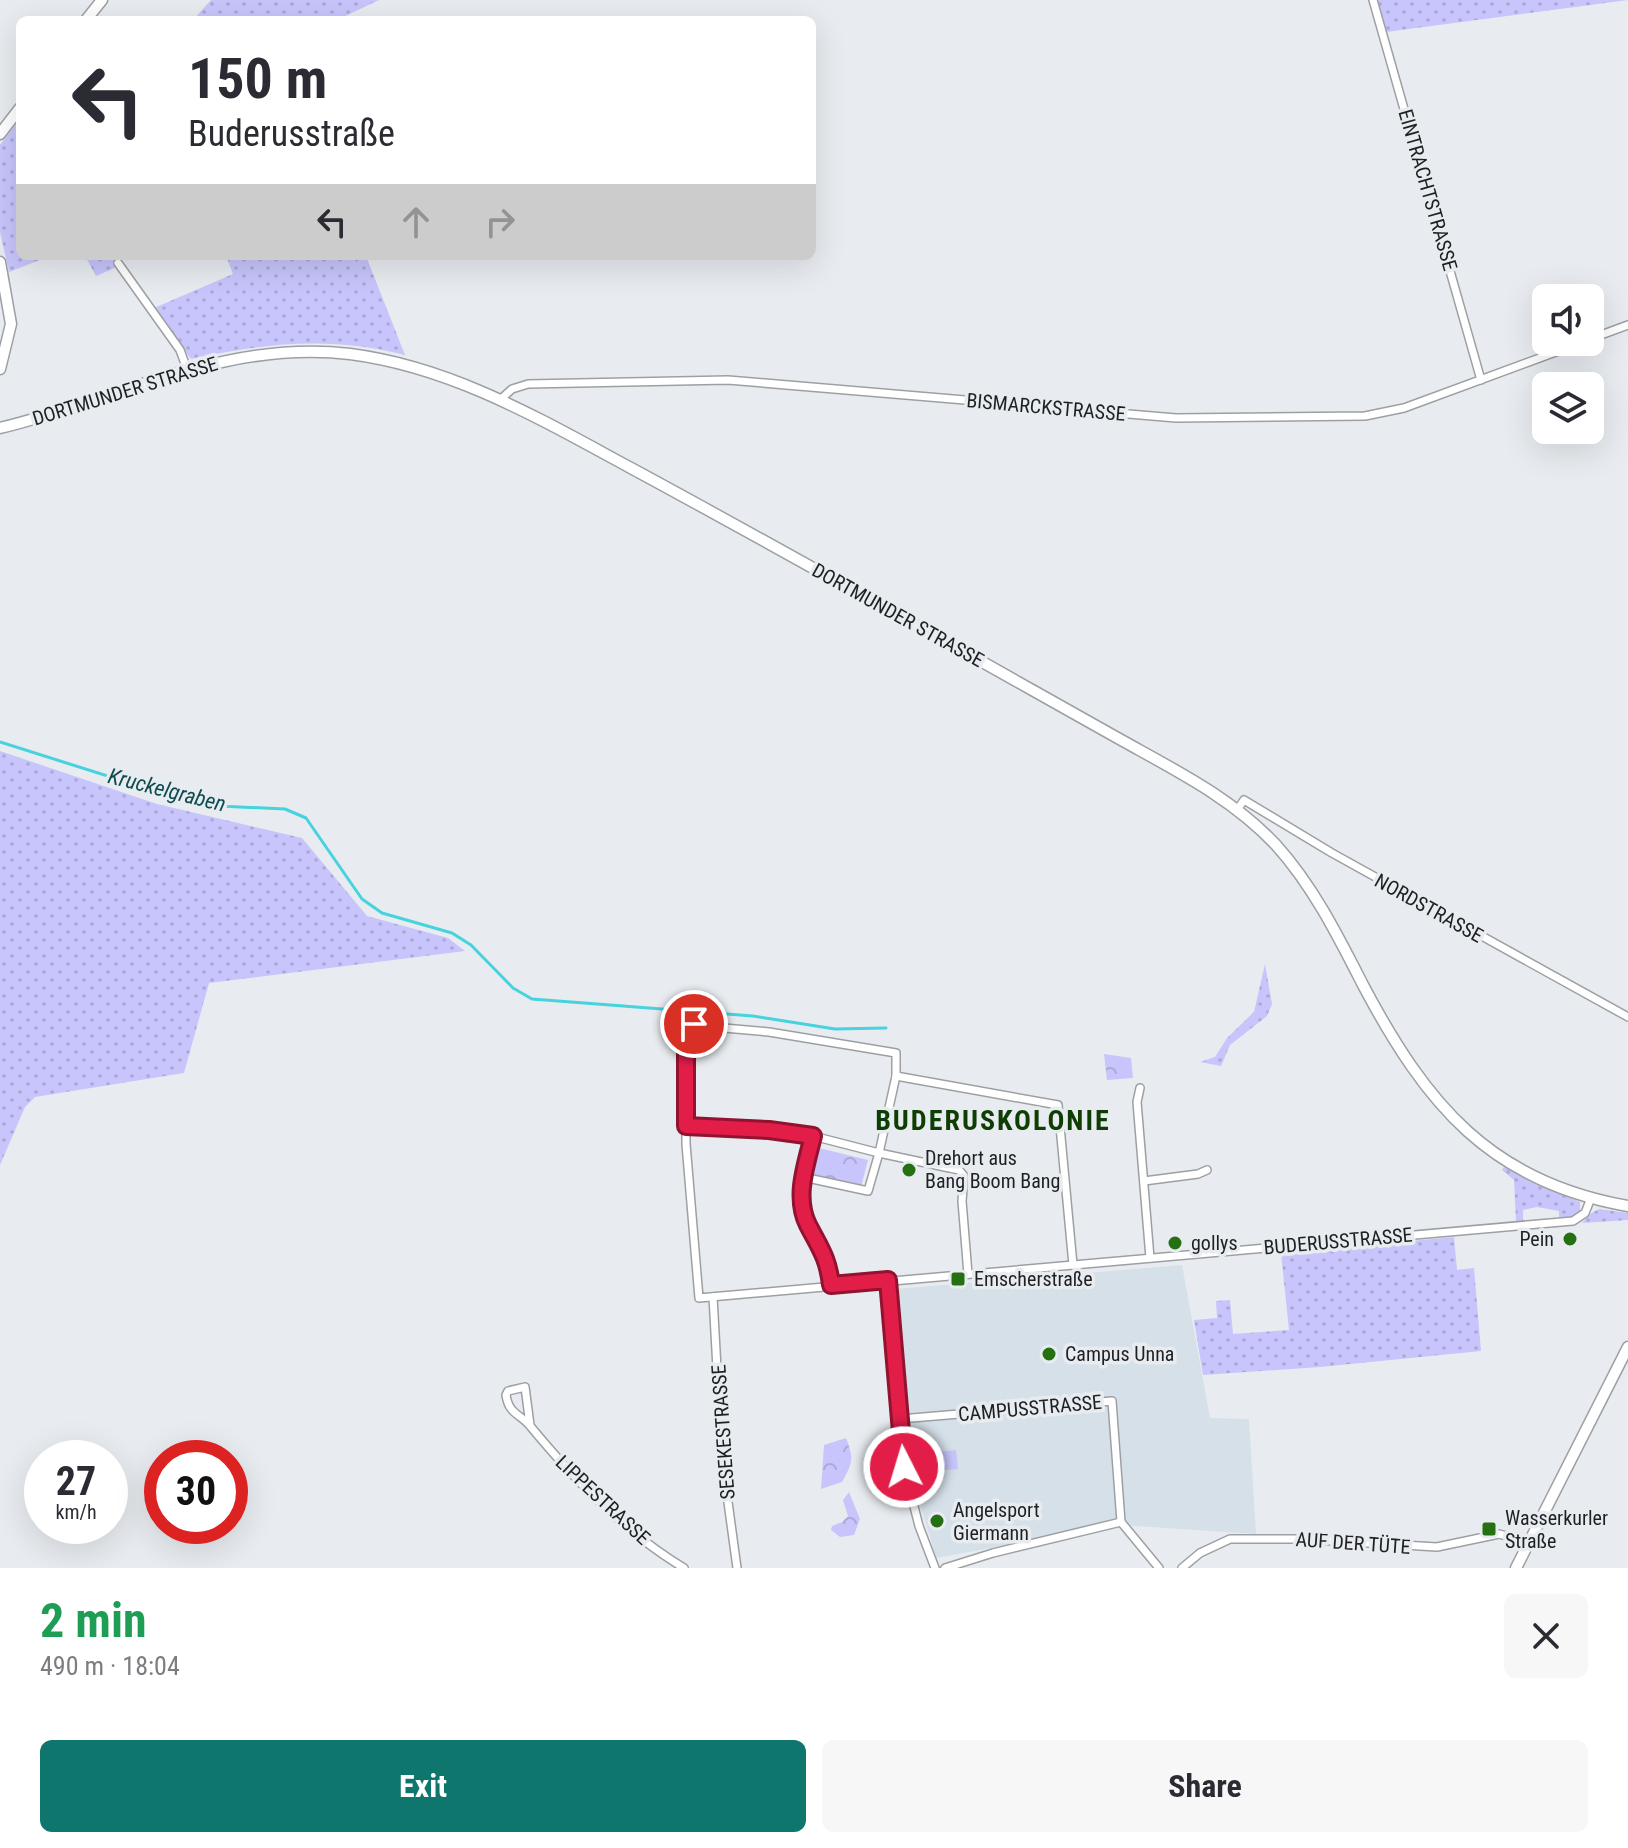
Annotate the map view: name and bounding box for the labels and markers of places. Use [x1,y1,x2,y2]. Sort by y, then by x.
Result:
pin [660,990,728,1058]
place label: Drehort aus Bang Boom Bang [925,1146,1060,1193]
marker: Drehort aus Bang Boom Bang [900,1161,918,1179]
place label: Pein [1519,1227,1554,1251]
marker: Pein [1561,1230,1579,1248]
place label: gollys [1191,1231,1238,1255]
marker: gollys [1166,1234,1184,1252]
place label: Emscherstraße [974,1267,1093,1291]
marker: Emscherstraße [949,1270,967,1288]
place label: Campus Unna [1065,1342,1174,1366]
marker: Campus Unna [1040,1345,1058,1363]
place label: Angelsport Giermann [953,1498,1040,1545]
place label: Wasserkurler Straße [1505,1506,1608,1553]
marker: Angelsport Giermann [928,1512,946,1530]
marker: Wasserkurler Straße [1480,1520,1498,1538]

